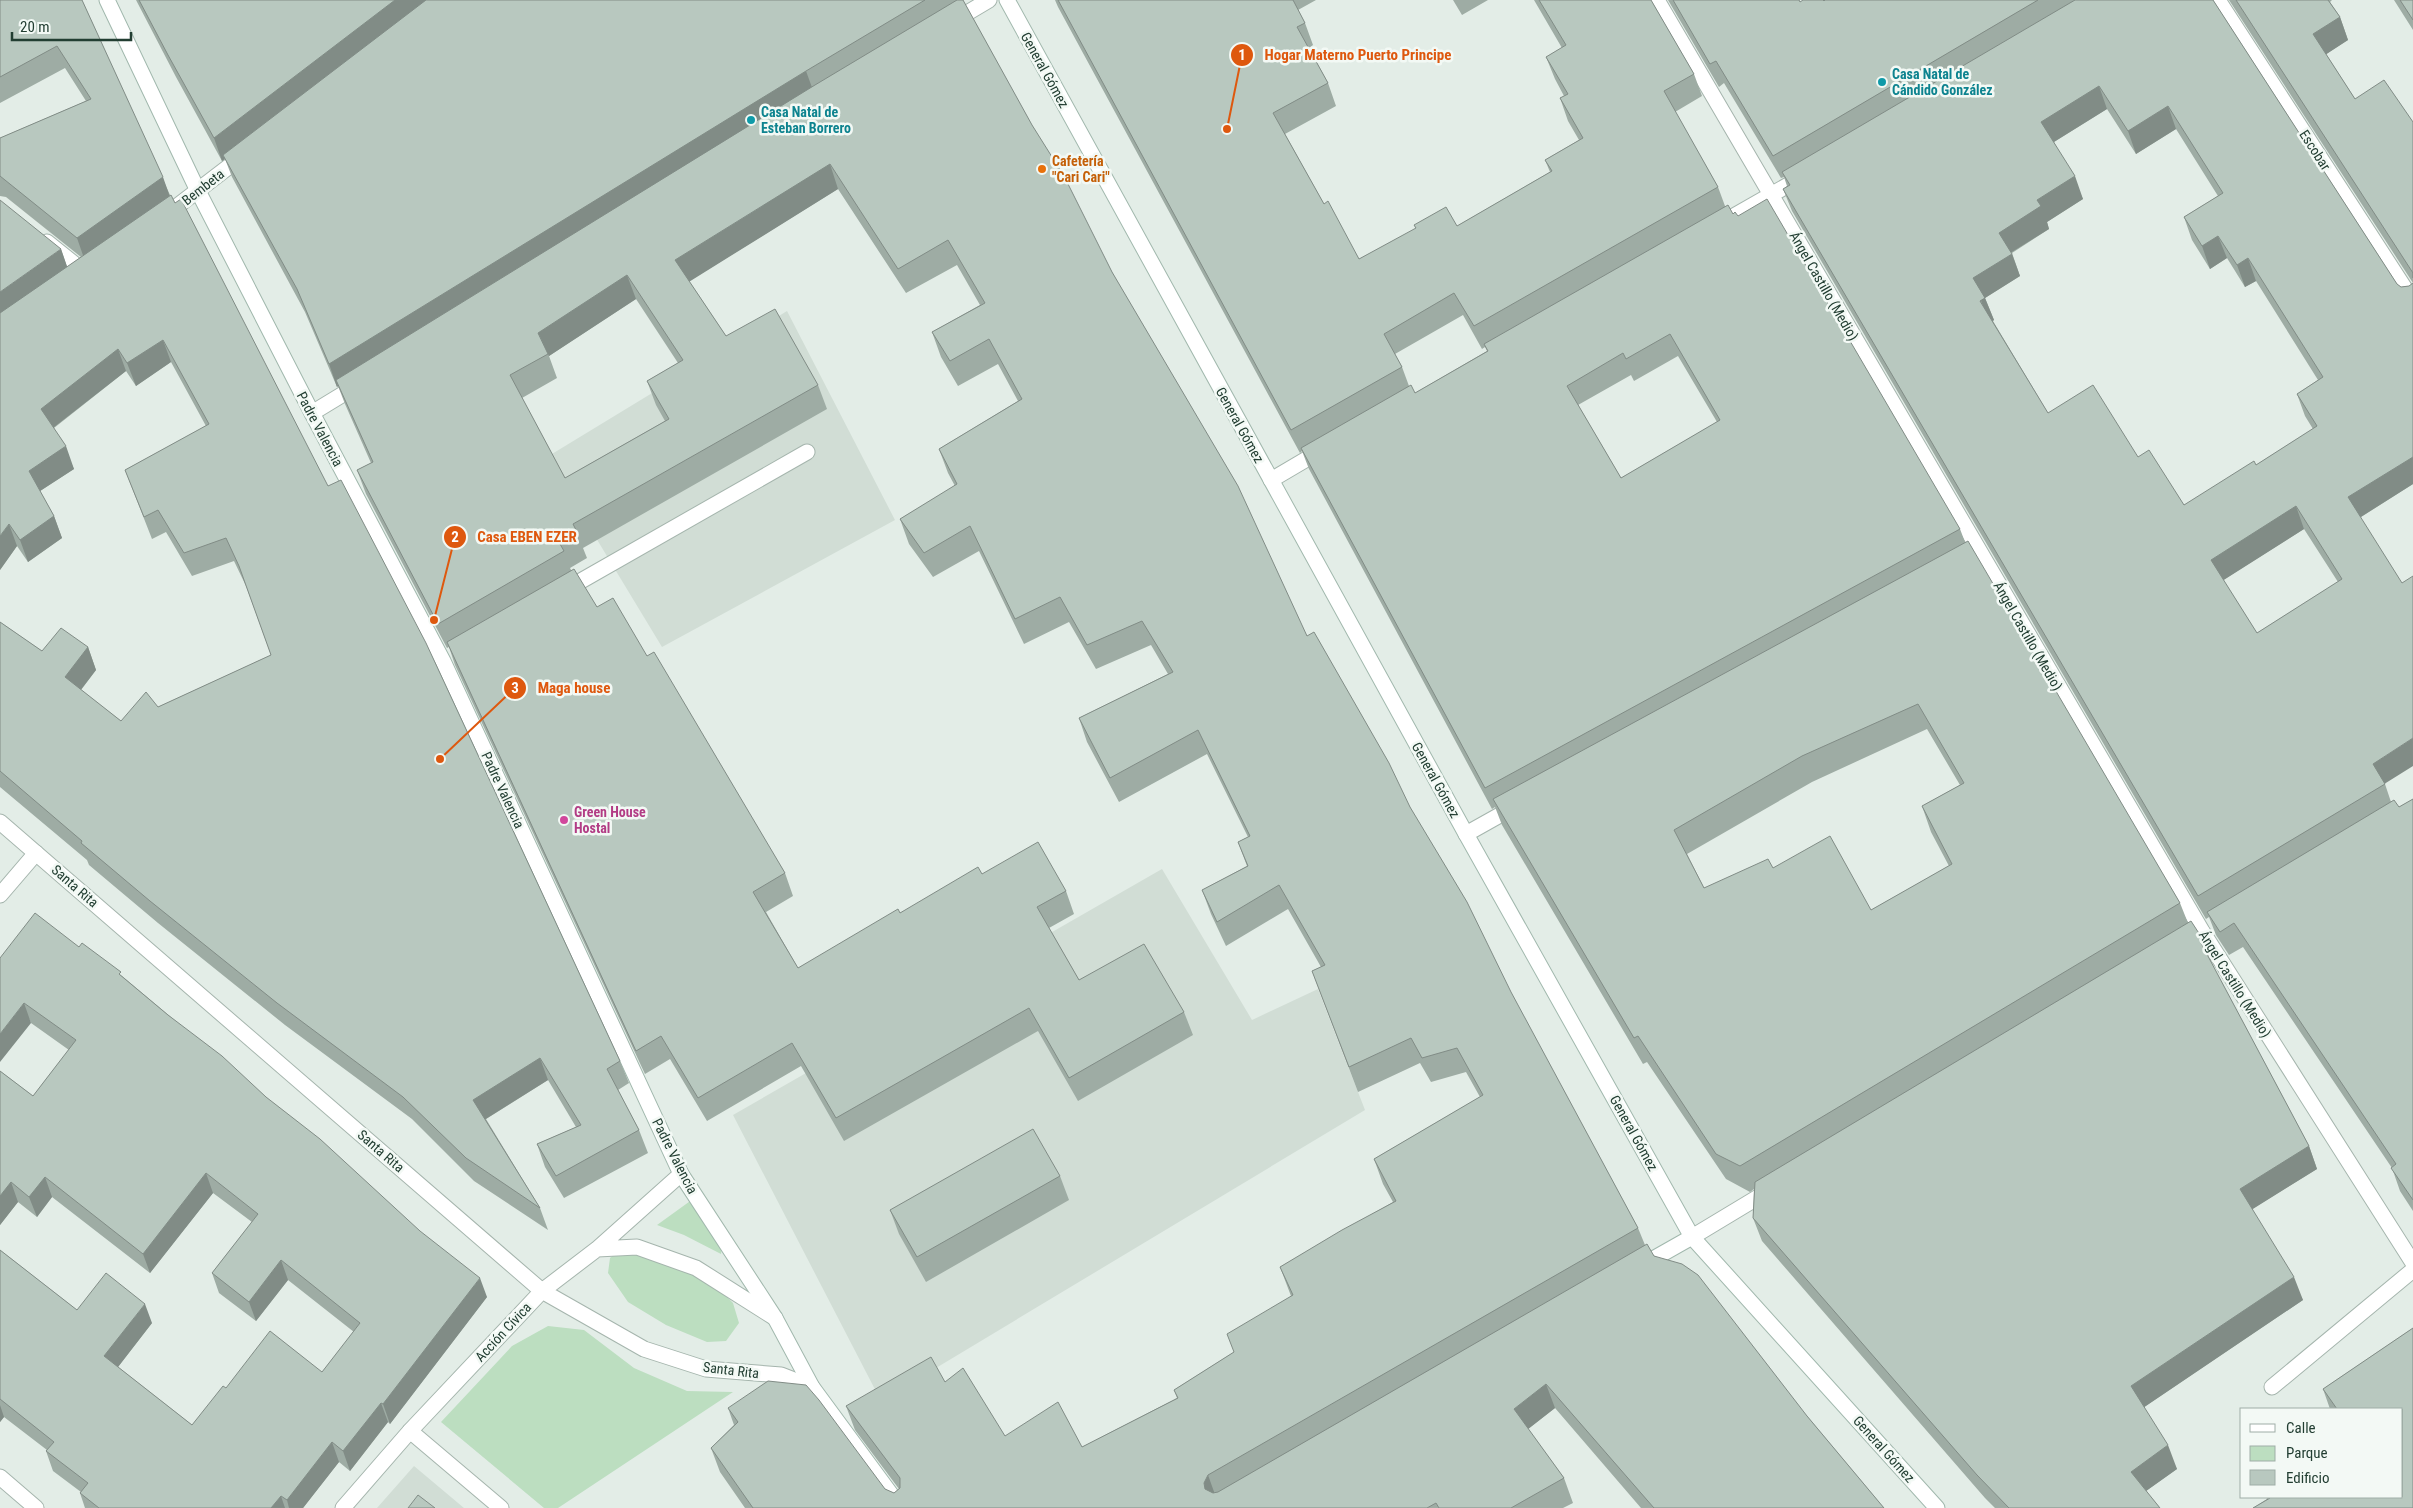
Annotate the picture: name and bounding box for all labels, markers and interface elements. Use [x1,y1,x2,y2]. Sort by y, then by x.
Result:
scale bar [12,10,131,42]
text: 20 m [20,18,50,36]
street label: General Gómez [1018,29,1072,111]
callout: Hogar Materno Puerto Principe [1230,40,1462,70]
text: 1 [1238,46,1246,64]
text: Hogar Materno Puerto Principe [1265,46,1451,64]
place label: Casa Natal de Cándido González [1892,66,1993,98]
marker: Casa Natal de Cándido González [1876,76,1888,88]
place label: Casa Natal de Esteban Borrero [761,104,851,136]
marker: Casa Natal de Esteban Borrero [745,114,757,126]
street label: Escobar [2296,127,2334,173]
place label: Cafetería "Cari Cari" [1052,153,1110,185]
marker: Cafetería "Cari Cari" [1036,163,1048,175]
street label: Bembeta [179,166,227,208]
street label: Ángel Castillo (Medio) [1785,228,1863,344]
street label: General Gómez [1213,384,1267,466]
street label: Padre Valencia [294,389,346,469]
callout: Casa EBEN EZER [442,522,587,552]
text: 2 [451,528,459,546]
text: Casa EBEN EZER [477,528,577,546]
street label: Ángel Castillo (Medio) [1989,578,2067,694]
callout: Maga house [503,673,620,703]
text: 3 [511,679,519,697]
text: Maga house [538,679,610,697]
street label: General Gómez [1409,739,1463,821]
street label: Padre Valencia [478,749,528,831]
place label: Green House Hostal [574,804,646,836]
marker: Green House Hostal [558,814,570,826]
street label: Santa Rita [49,861,101,911]
street label: Ángel Castillo (Medio) [2195,927,2275,1041]
street label: General Gómez [1607,1092,1661,1174]
street label: Padre Valencia [649,1116,701,1196]
street label: Santa Rita [355,1126,407,1176]
street label: Acción Cívica [472,1299,534,1365]
street label: Santa Rita [702,1359,760,1381]
legend [2240,1408,2403,1498]
street label: General Gómez [1850,1412,1918,1486]
text: Calle [2286,1419,2316,1437]
text: Parque [2286,1444,2328,1462]
text: Edificio [2286,1469,2329,1487]

